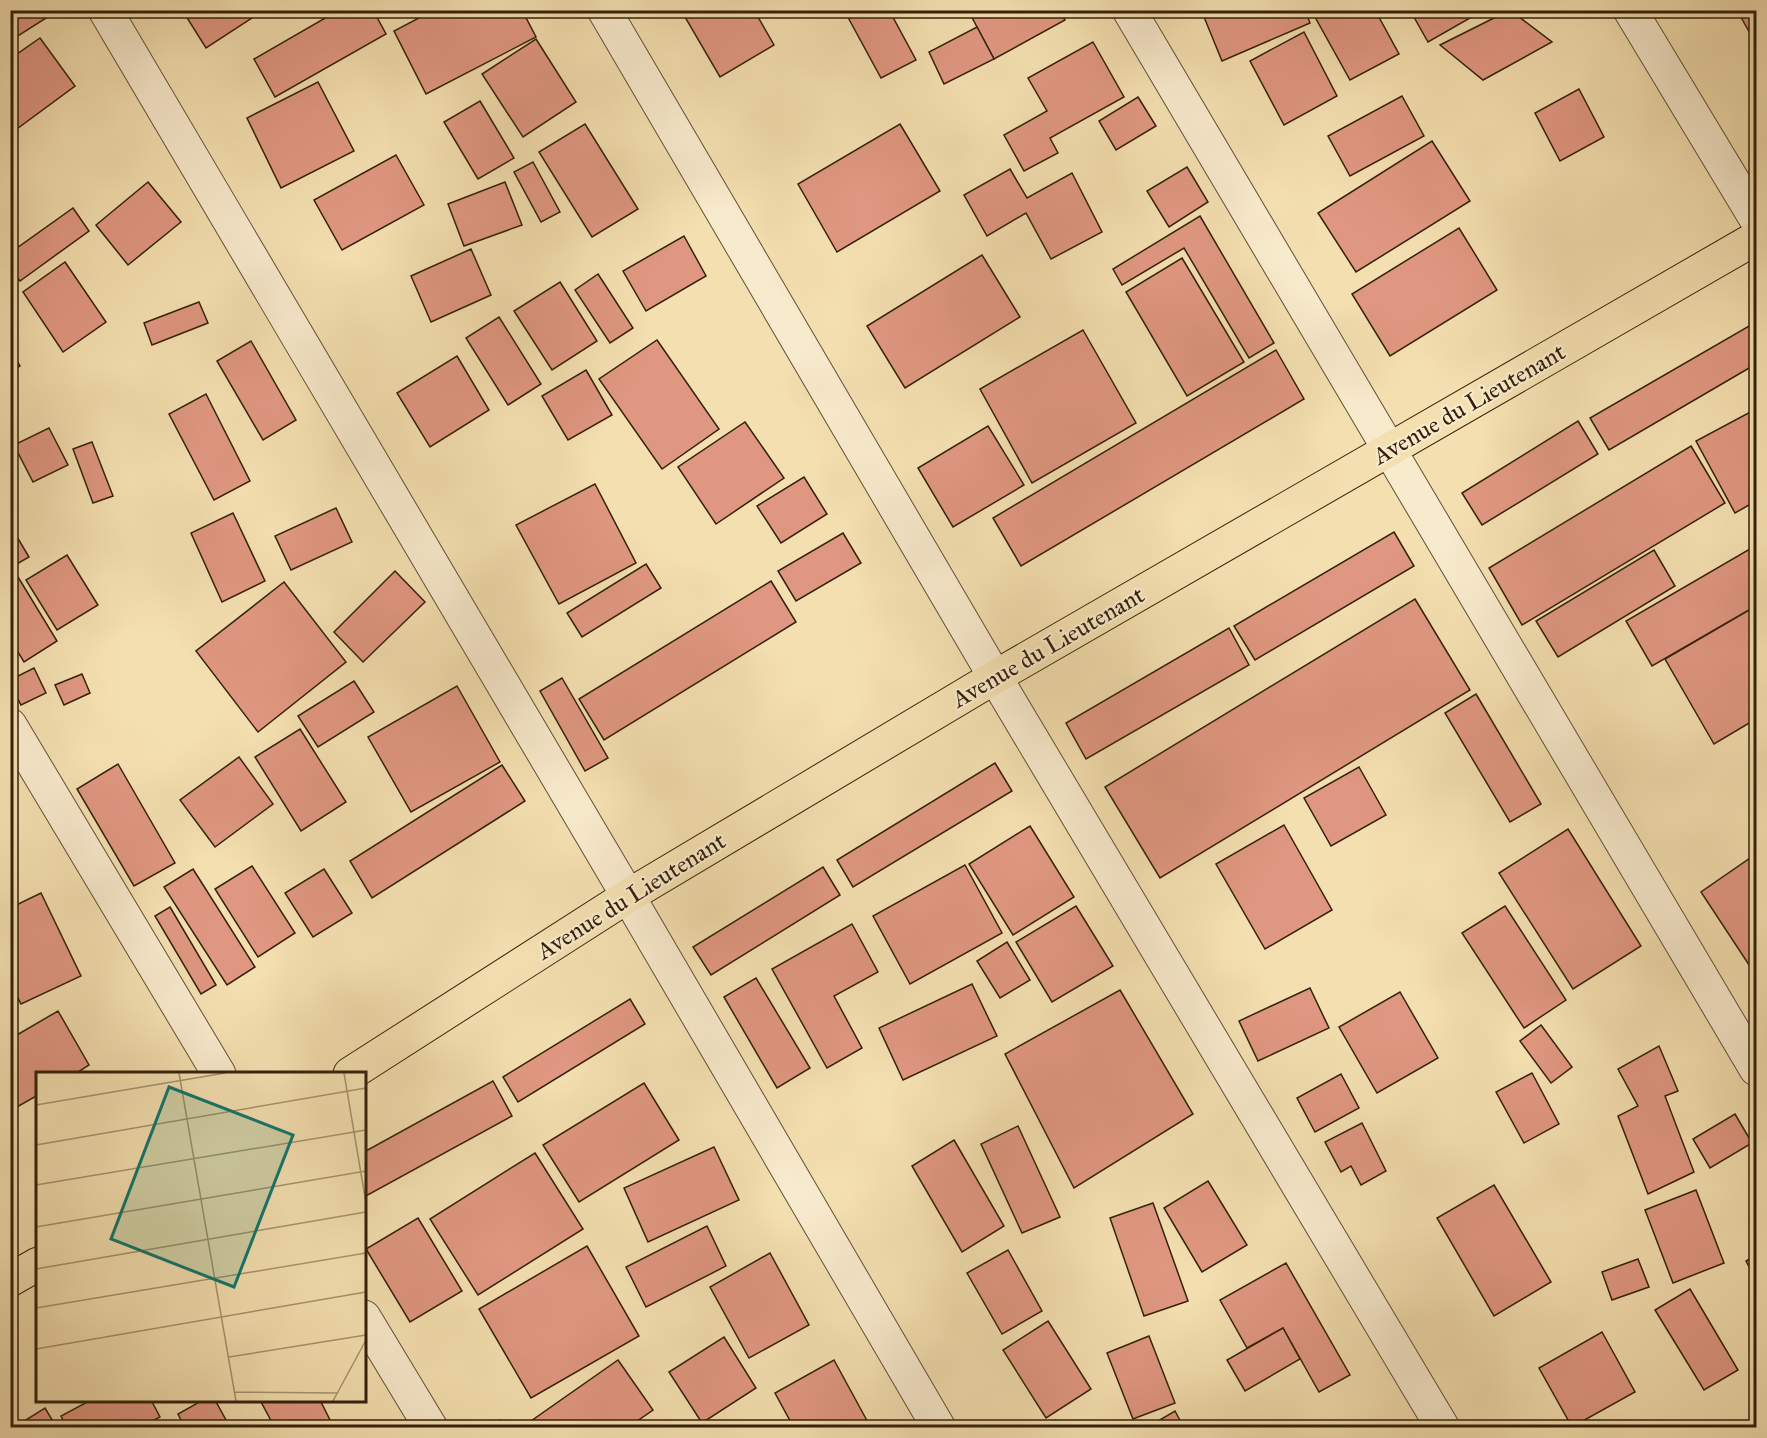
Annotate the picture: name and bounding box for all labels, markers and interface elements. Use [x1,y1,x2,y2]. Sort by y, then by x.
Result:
street label: Avenue du Lieutenant [1367,336,1571,472]
street label: Avenue du Lieutenant [946,579,1150,715]
street label: Avenue du Lieutenant [530,825,731,967]
inset map [36,1072,366,1402]

